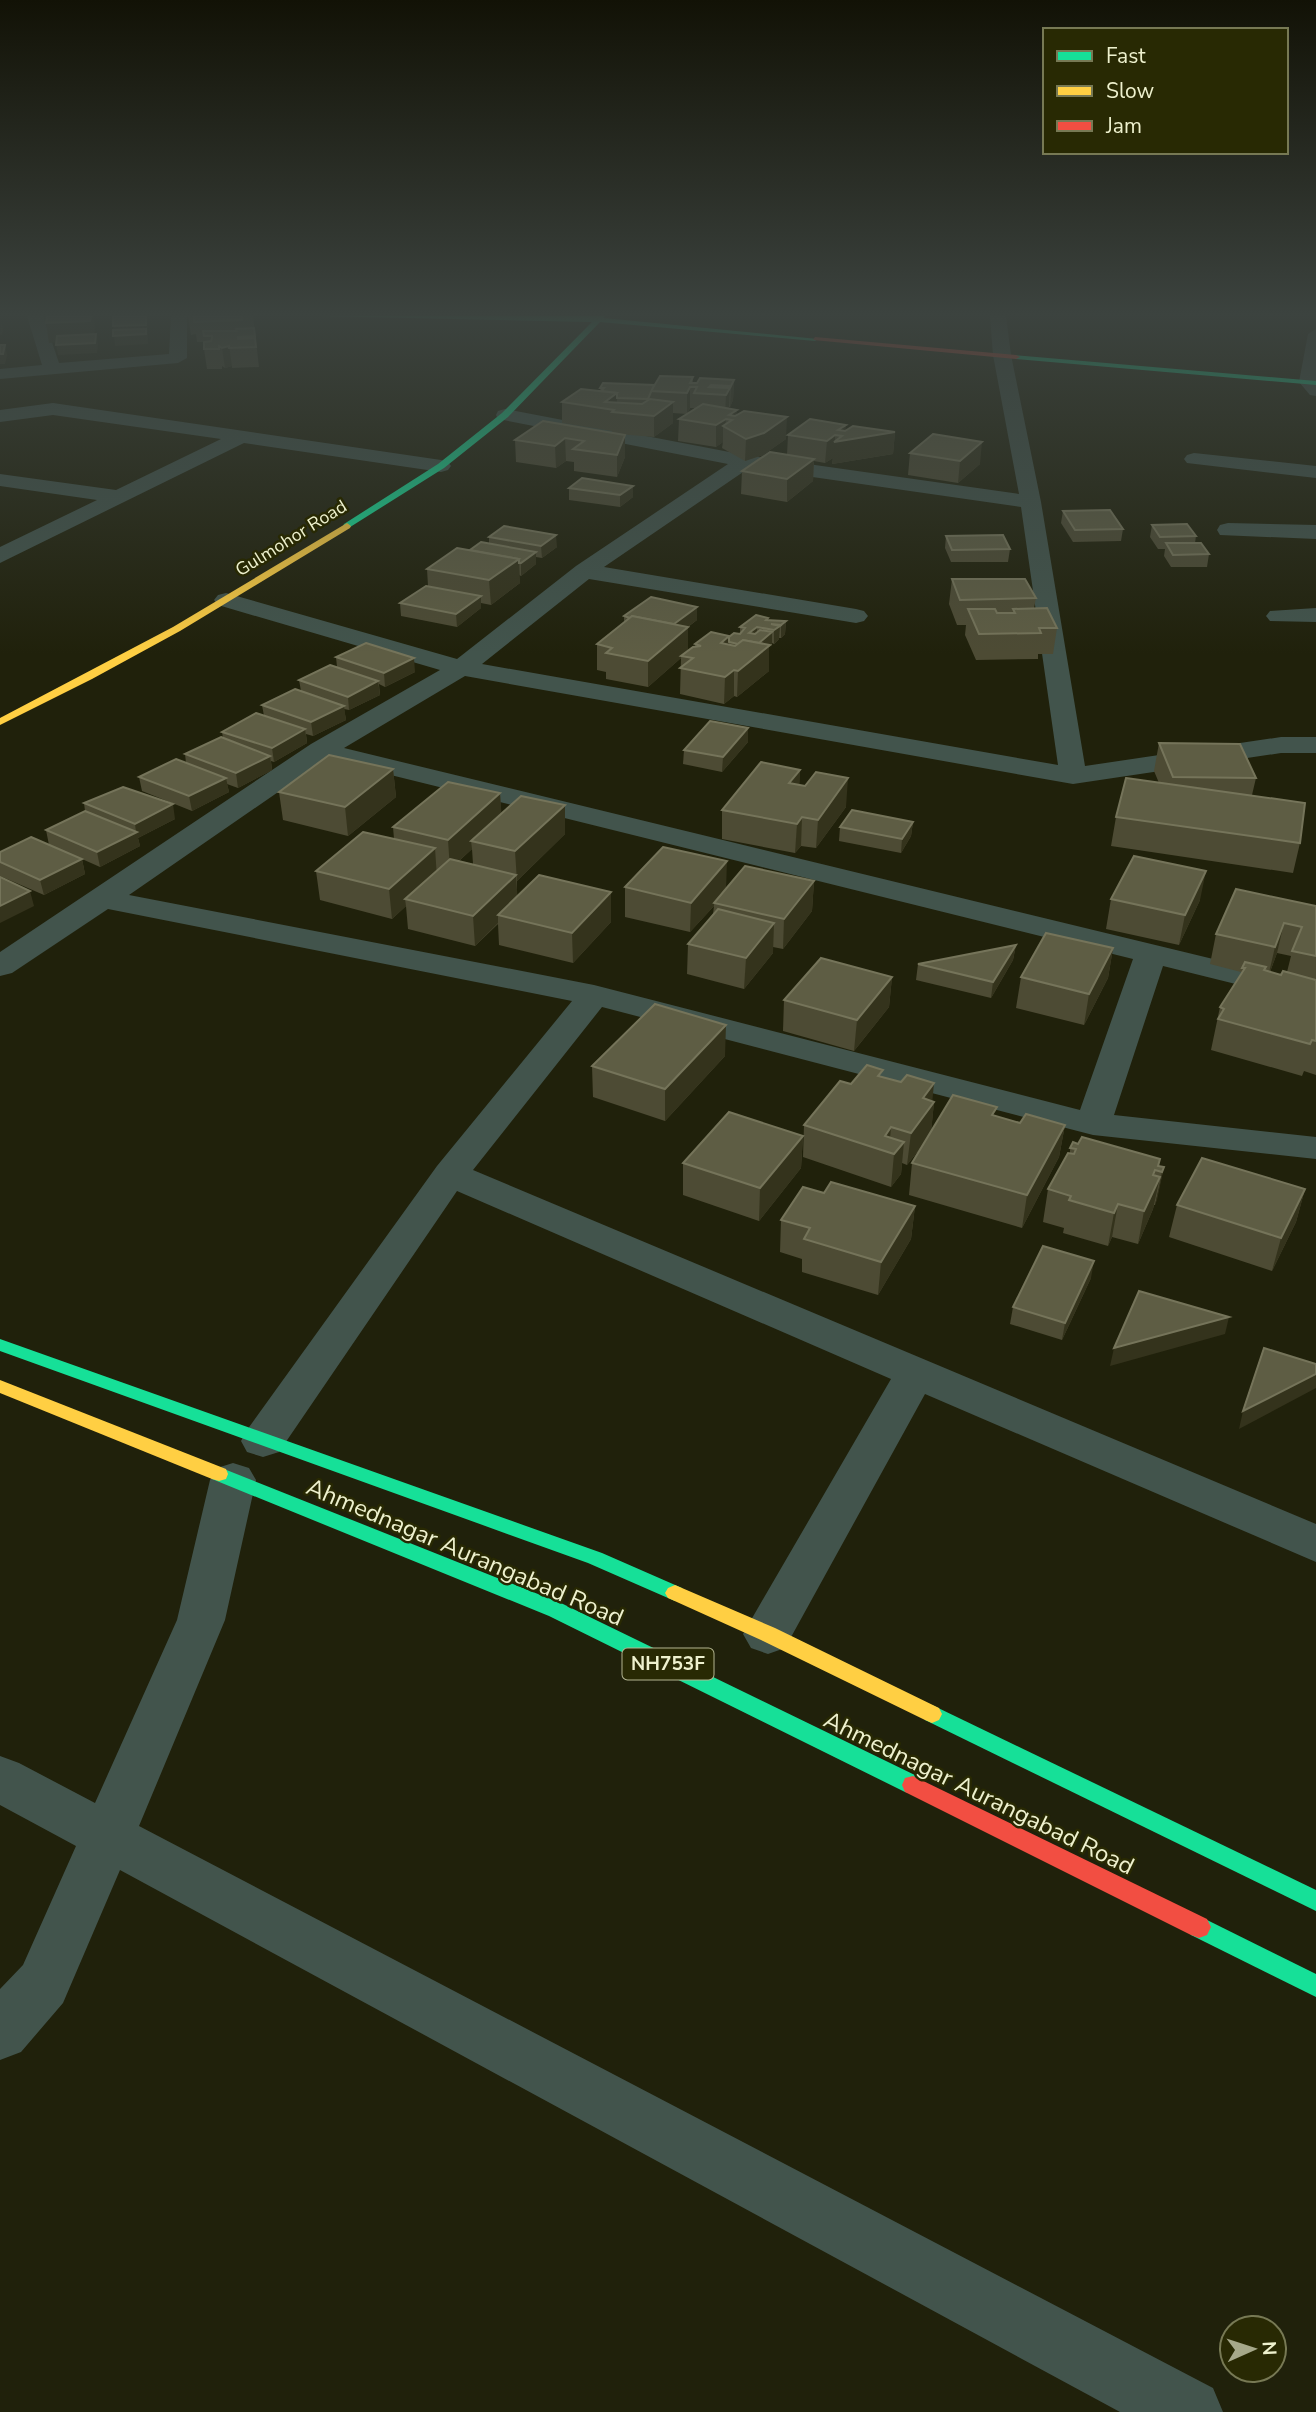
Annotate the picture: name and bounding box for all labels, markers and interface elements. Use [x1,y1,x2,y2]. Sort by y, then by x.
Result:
legend [1043,28,1288,154]
text: Fast [1106,42,1146,70]
text: Slow [1106,77,1155,105]
text: Jam [1105,112,1142,140]
street label: Gulmohor Road [231,494,351,582]
street label: Ahmednagar Aurangabad Road [302,1471,628,1633]
road number: NH753F [622,1648,714,1680]
street label: Ahmednagar Aurangabad Road [818,1704,1140,1882]
north arrow [1218,2314,1288,2384]
text: N [1256,2340,1282,2356]

